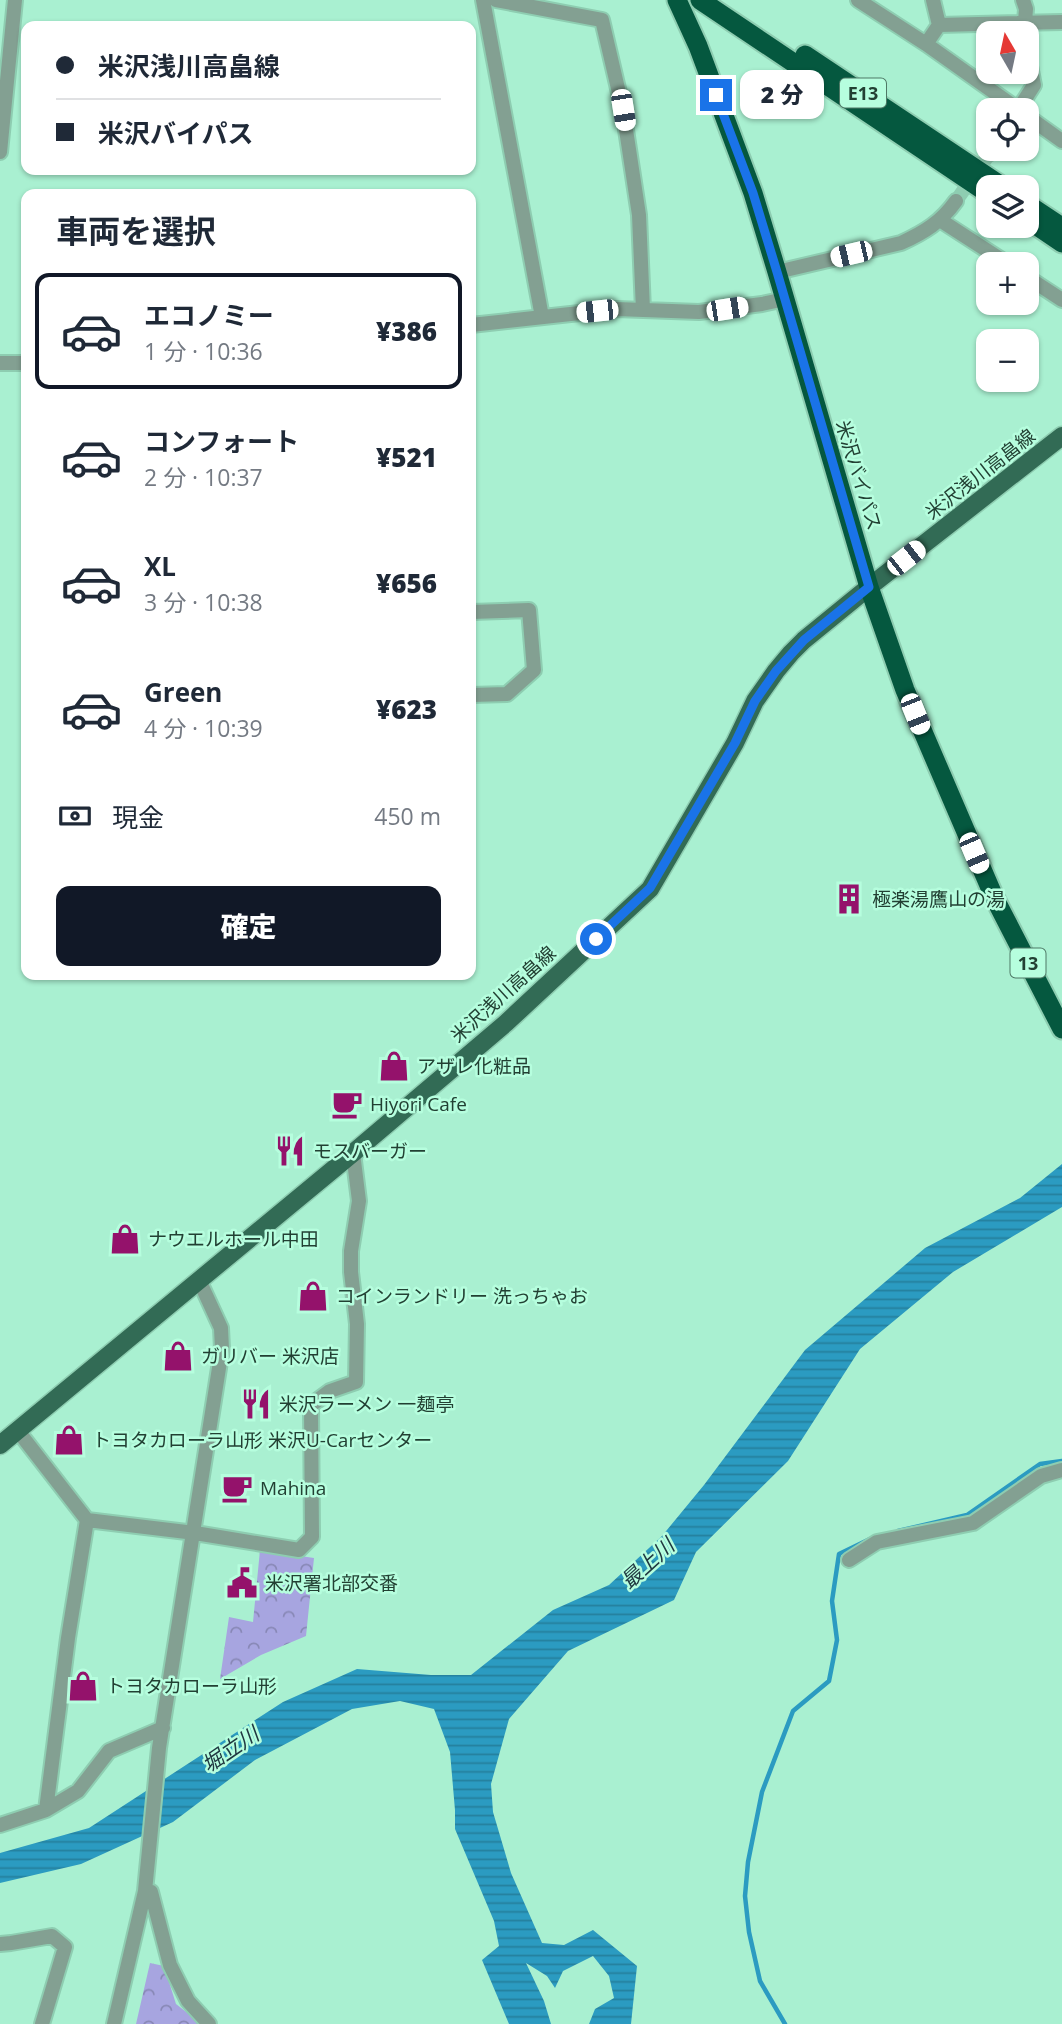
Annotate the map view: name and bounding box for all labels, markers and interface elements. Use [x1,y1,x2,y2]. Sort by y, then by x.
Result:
north arrow [976,21,1040,84]
map controls [976,21,1039,392]
text: 米沢浅川高畠線 [98,48,280,84]
callout: 2 分 [740,70,824,119]
text: 2 分 [761,78,803,110]
road number: E13 [840,78,886,108]
route end [700,79,732,111]
car [610,88,637,132]
button: locate [976,98,1039,161]
text: 米沢バイパス [98,115,253,151]
button: layers [976,175,1039,238]
text: 車両を選択 [56,209,216,252]
car [829,239,874,269]
button: + [976,252,1039,315]
car [705,295,750,323]
text: エコノミー [144,297,274,333]
car [576,298,619,324]
icon: car [60,300,123,363]
text: ¥386 [376,313,437,349]
button: − [976,329,1039,392]
text: 1 分 · 10:36 [144,335,263,367]
street label: 米沢バイパス [830,417,888,533]
text: コンフォート [144,423,299,459]
street label: 米沢浅川高畠線 [920,423,1040,525]
icon: car [60,426,123,489]
text: ¥521 [376,439,437,475]
text: 2 分 · 10:37 [144,461,263,493]
car [883,537,930,579]
text: XL [144,548,176,584]
icon: car [60,552,123,615]
text: ¥656 [376,565,437,601]
text: 3 分 · 10:38 [144,586,263,618]
text: Green [144,674,222,710]
icon: car [60,678,123,741]
text: ¥623 [376,691,437,727]
car [898,691,933,737]
text: 4 分 · 10:39 [144,712,263,744]
icon: cash [56,797,94,835]
text: 現金 [112,799,164,835]
text: 450 m [374,800,441,832]
car [957,830,992,876]
building icon: 極楽湯鷹山の湯 [832,882,866,916]
button: 確定 [56,886,441,966]
place label: 極楽湯鷹山の湯 [872,886,1005,912]
route start [580,923,612,955]
street label: 米沢浅川高畠線 [445,940,561,1048]
road number: 13 [1010,948,1046,978]
shop icon: アザレ化粧品 [377,1049,411,1083]
place label: アザレ化粧品 [417,1053,531,1079]
cafe icon: Hiyori Cafe [330,1087,364,1121]
place label: Hiyori Cafe [370,1091,467,1117]
restaurant icon: モスバーガー [273,1134,307,1168]
place label: モスバーガー [313,1138,427,1164]
shop icon: ナウエルホール中田 [108,1222,142,1256]
place label: ナウエルホール中田 [148,1226,319,1252]
shop icon: コインランドリー 洗っちゃお [296,1279,330,1313]
place label: コインランドリー 洗っちゃお [336,1283,588,1309]
shop icon: ガリバー 米沢店 [161,1339,195,1373]
place label: ガリバー 米沢店 [201,1343,339,1369]
restaurant icon: 米沢ラーメン 一麺亭 [239,1387,273,1421]
place label: 米沢ラーメン 一麺亭 [279,1391,454,1417]
shop icon: トヨタカローラ山形 米沢U-Carセンター [52,1423,86,1457]
place label: トヨタカローラ山形 米沢U-Carセンター [92,1427,432,1453]
cafe icon: Mahina [220,1471,254,1505]
place label: Mahina [260,1475,326,1501]
water label: 最上川 [614,1530,681,1594]
public building icon: 米沢署北部交番 [225,1566,259,1600]
place label: 米沢署北部交番 [265,1570,398,1596]
shop icon: トヨタカローラ山形 [66,1669,100,1703]
place label: トヨタカローラ山形 [106,1673,277,1699]
water label: 堀立川 [196,1719,266,1778]

